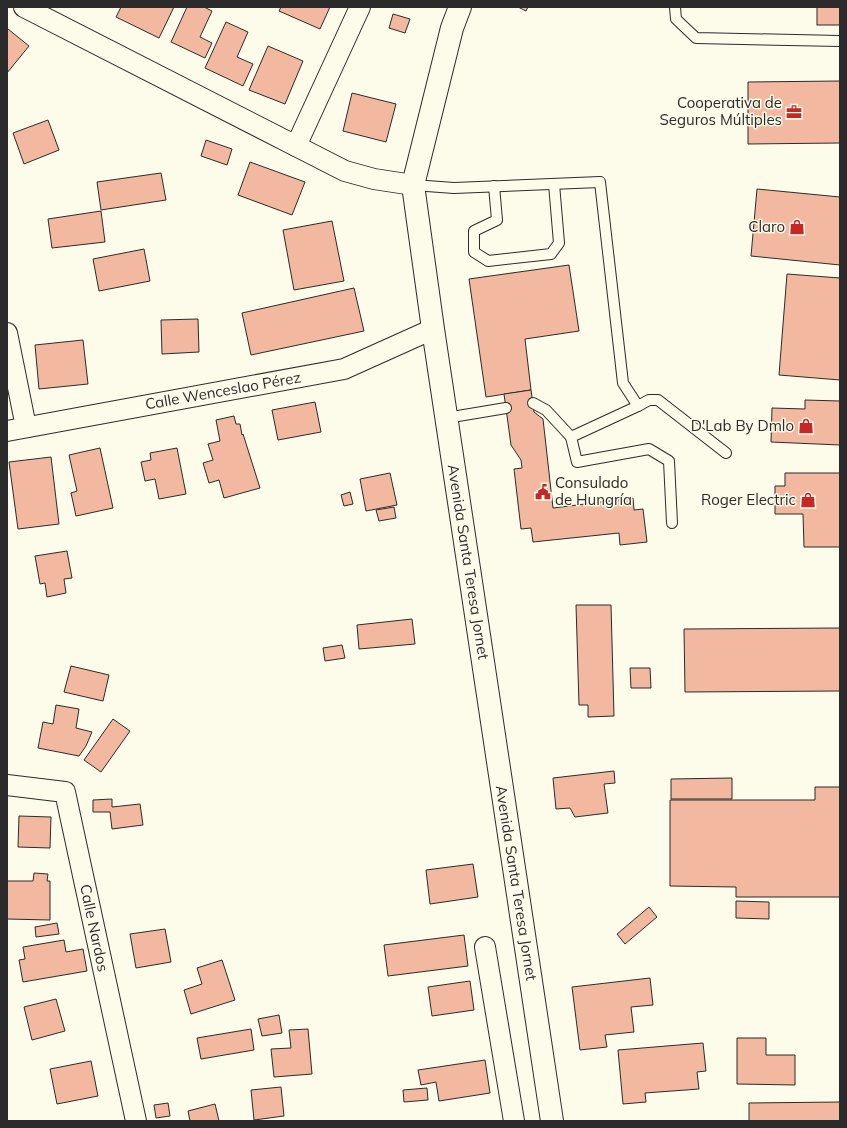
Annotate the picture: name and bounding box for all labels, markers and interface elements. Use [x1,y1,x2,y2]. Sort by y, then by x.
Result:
place label: Cooperativa de Seguros Múltiples [659,93,782,129]
office icon: Cooperativa de Seguros Múltiples [785,103,803,121]
place label: Claro [748,217,785,236]
shop icon: Claro [788,218,806,236]
street label: Calle Wenceslao Pérez [144,367,302,414]
place label: D'Lab By Dmlo [691,416,794,435]
shop icon: D'Lab By Dmlo [797,417,815,435]
street label: Avenida Santa Teresa Jornet [444,463,493,661]
place label: Consulado de Hungría [555,473,632,509]
public building icon: Consulado de Hungría [534,483,552,501]
place label: Roger Electric [701,490,796,509]
shop icon: Roger Electric [799,491,817,509]
street label: Avenida Santa Teresa Jornet [492,784,541,982]
street label: Calle Nardos [76,882,113,973]

